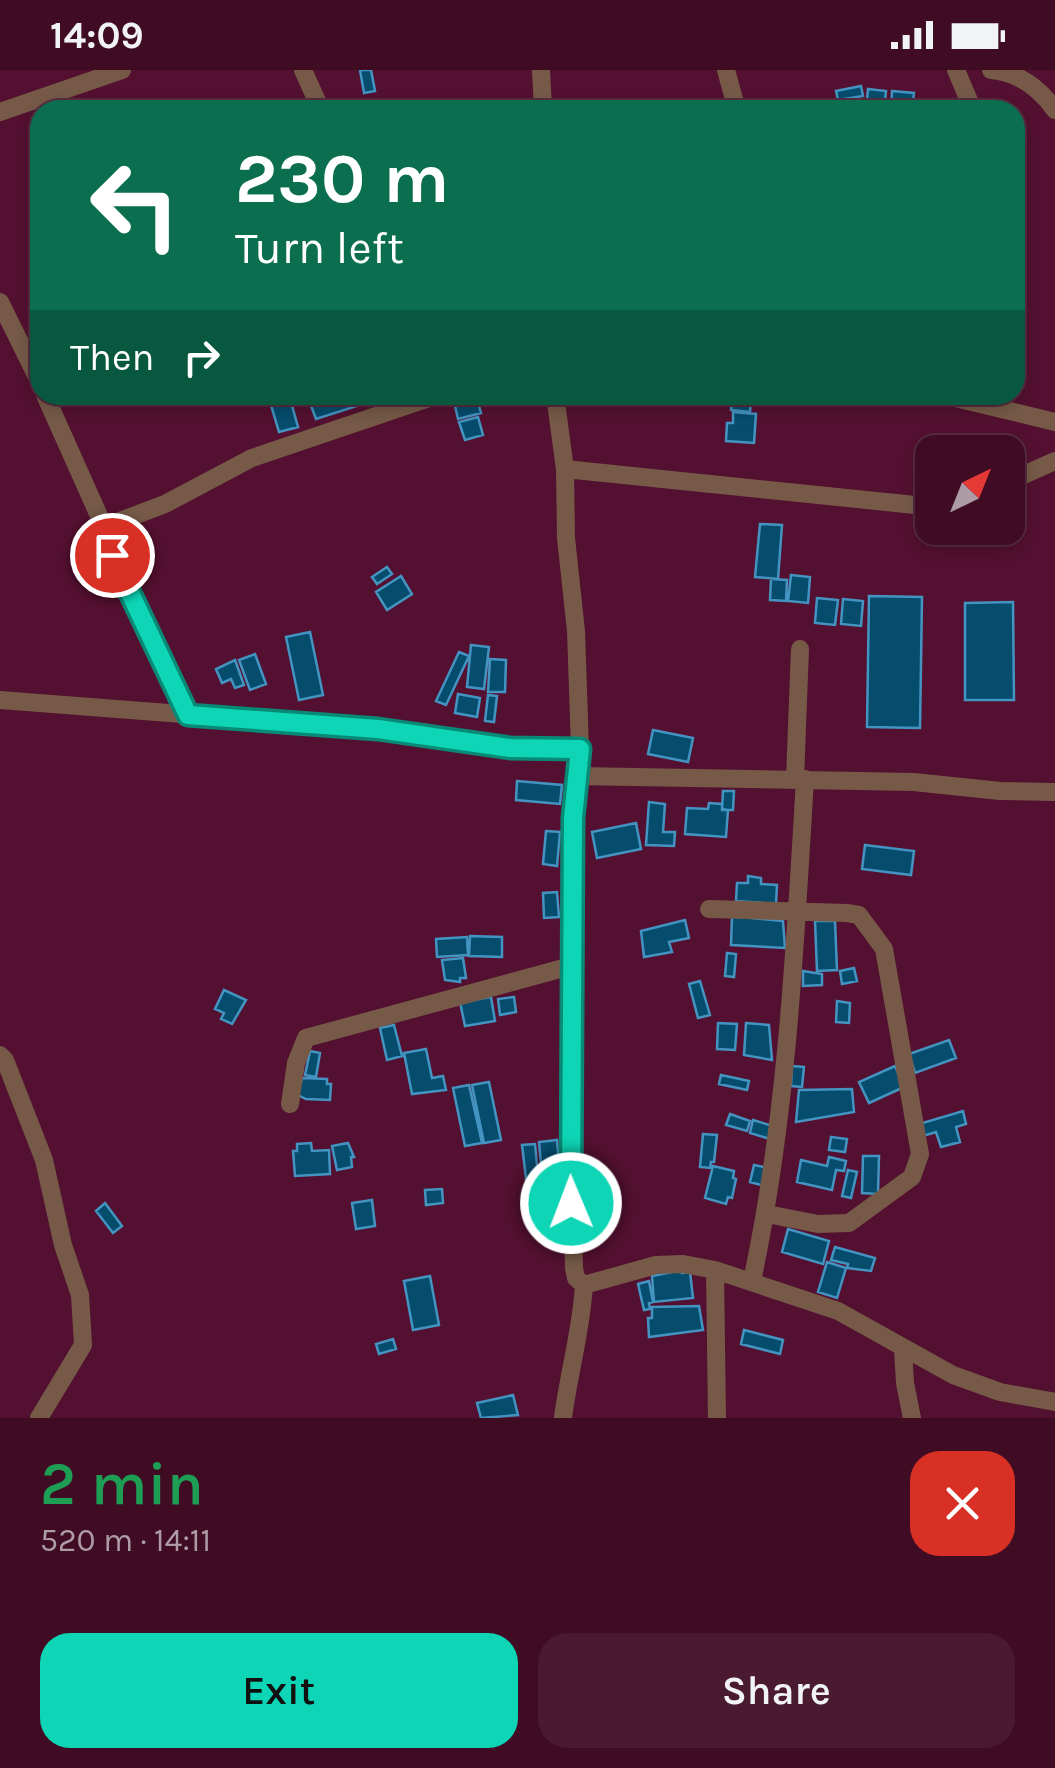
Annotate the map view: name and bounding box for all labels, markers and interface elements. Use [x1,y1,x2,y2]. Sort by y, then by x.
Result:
text: 14:09 [50,13,144,58]
text: 230 m [235,138,449,220]
icon: left [70,140,200,270]
text: Turn left [235,222,404,274]
icon: right [174,330,229,385]
text: Then [70,335,154,380]
north arrow [915,435,1025,545]
map controls [915,435,1025,545]
pin [70,513,155,598]
icon: arrive [85,528,140,583]
position arrow [519,1151,623,1255]
text: 2 min [40,1449,204,1519]
button: close [910,1451,1015,1556]
text: 520 m · 14:11 [40,1522,211,1559]
button: Exit [40,1633,518,1748]
button: Share [538,1633,1015,1748]

